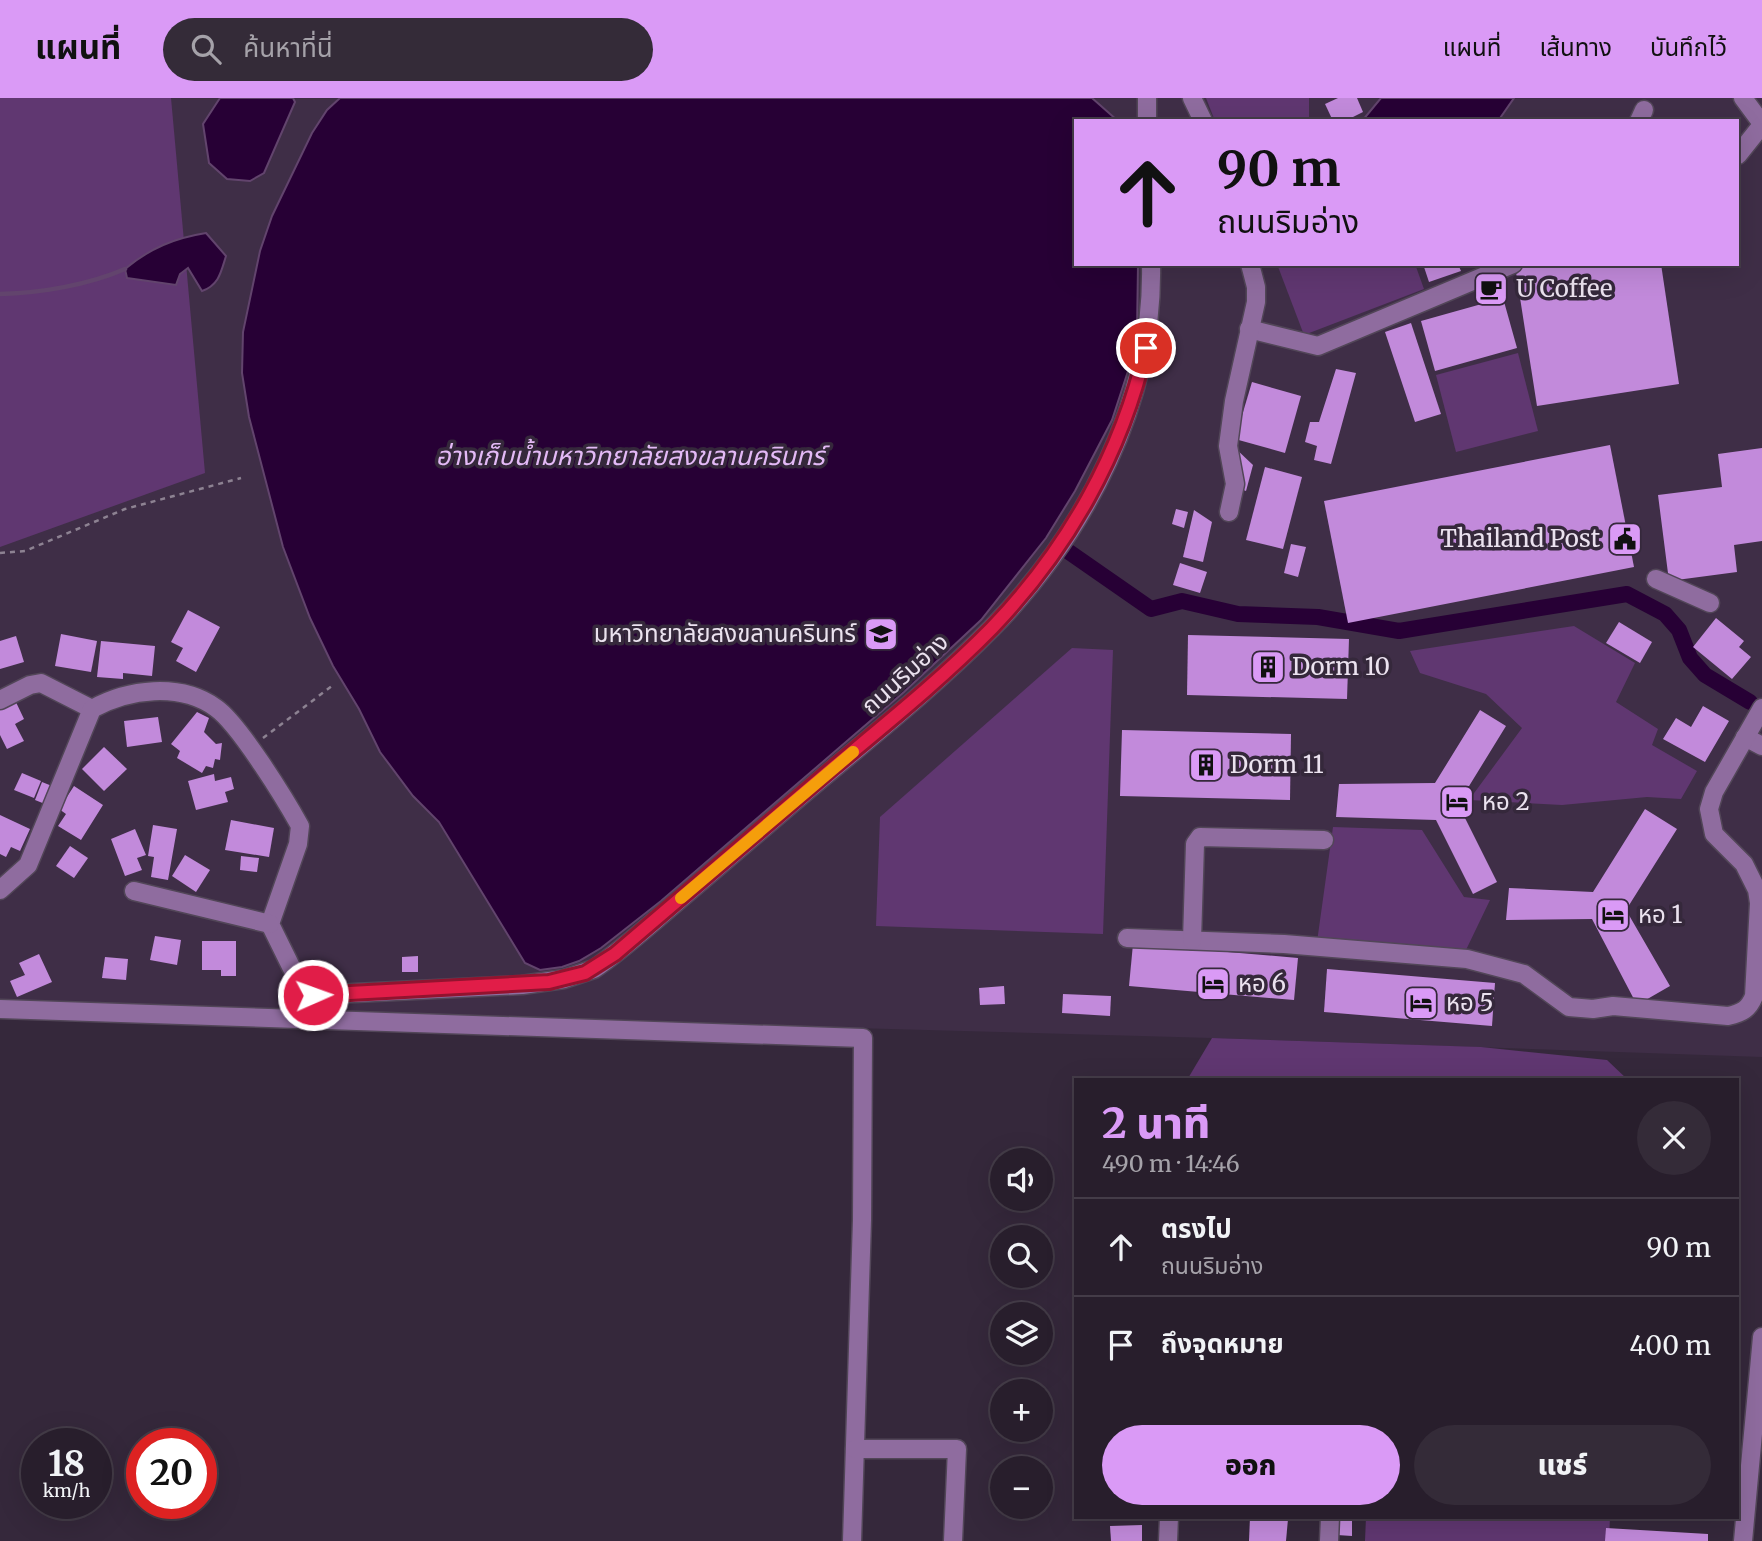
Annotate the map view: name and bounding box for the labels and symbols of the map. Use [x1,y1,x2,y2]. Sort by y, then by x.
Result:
cafe icon: U Coffee [1472,270,1510,308]
place label: U Coffee [1516,273,1612,304]
pin [1116,318,1176,378]
water label: อ่างเก็บน้ำมหาวิทยาลัยสงขลานครินทร์ [435,438,831,472]
public building icon: Thailand Post [1606,520,1644,558]
place label: Thailand Post [1440,523,1601,554]
school or university icon: มหาวิทยาลัยสงขลานครินทร์ [862,615,900,653]
place label: มหาวิทยาลัยสงขลานครินทร์ [594,618,857,649]
street label: ถนนริมอ่าง [855,626,955,721]
building icon: Dorm 10 [1249,648,1287,686]
place label: Dorm 10 [1292,651,1390,682]
building icon: Dorm 11 [1187,746,1225,784]
place label: Dorm 11 [1230,749,1324,780]
hotel icon: หอ 2 [1438,783,1476,821]
place label: หอ 2 [1482,786,1530,817]
hotel icon: หอ 1 [1594,896,1632,934]
place label: หอ 1 [1638,899,1683,930]
position arrow [276,958,350,1032]
hotel icon: หอ 6 [1194,965,1232,1003]
place label: หอ 6 [1238,968,1286,999]
hotel icon: หอ 5 [1402,984,1440,1022]
place label: หอ 5 [1446,987,1494,1018]
speed limit sign: 20 [126,1428,217,1519]

